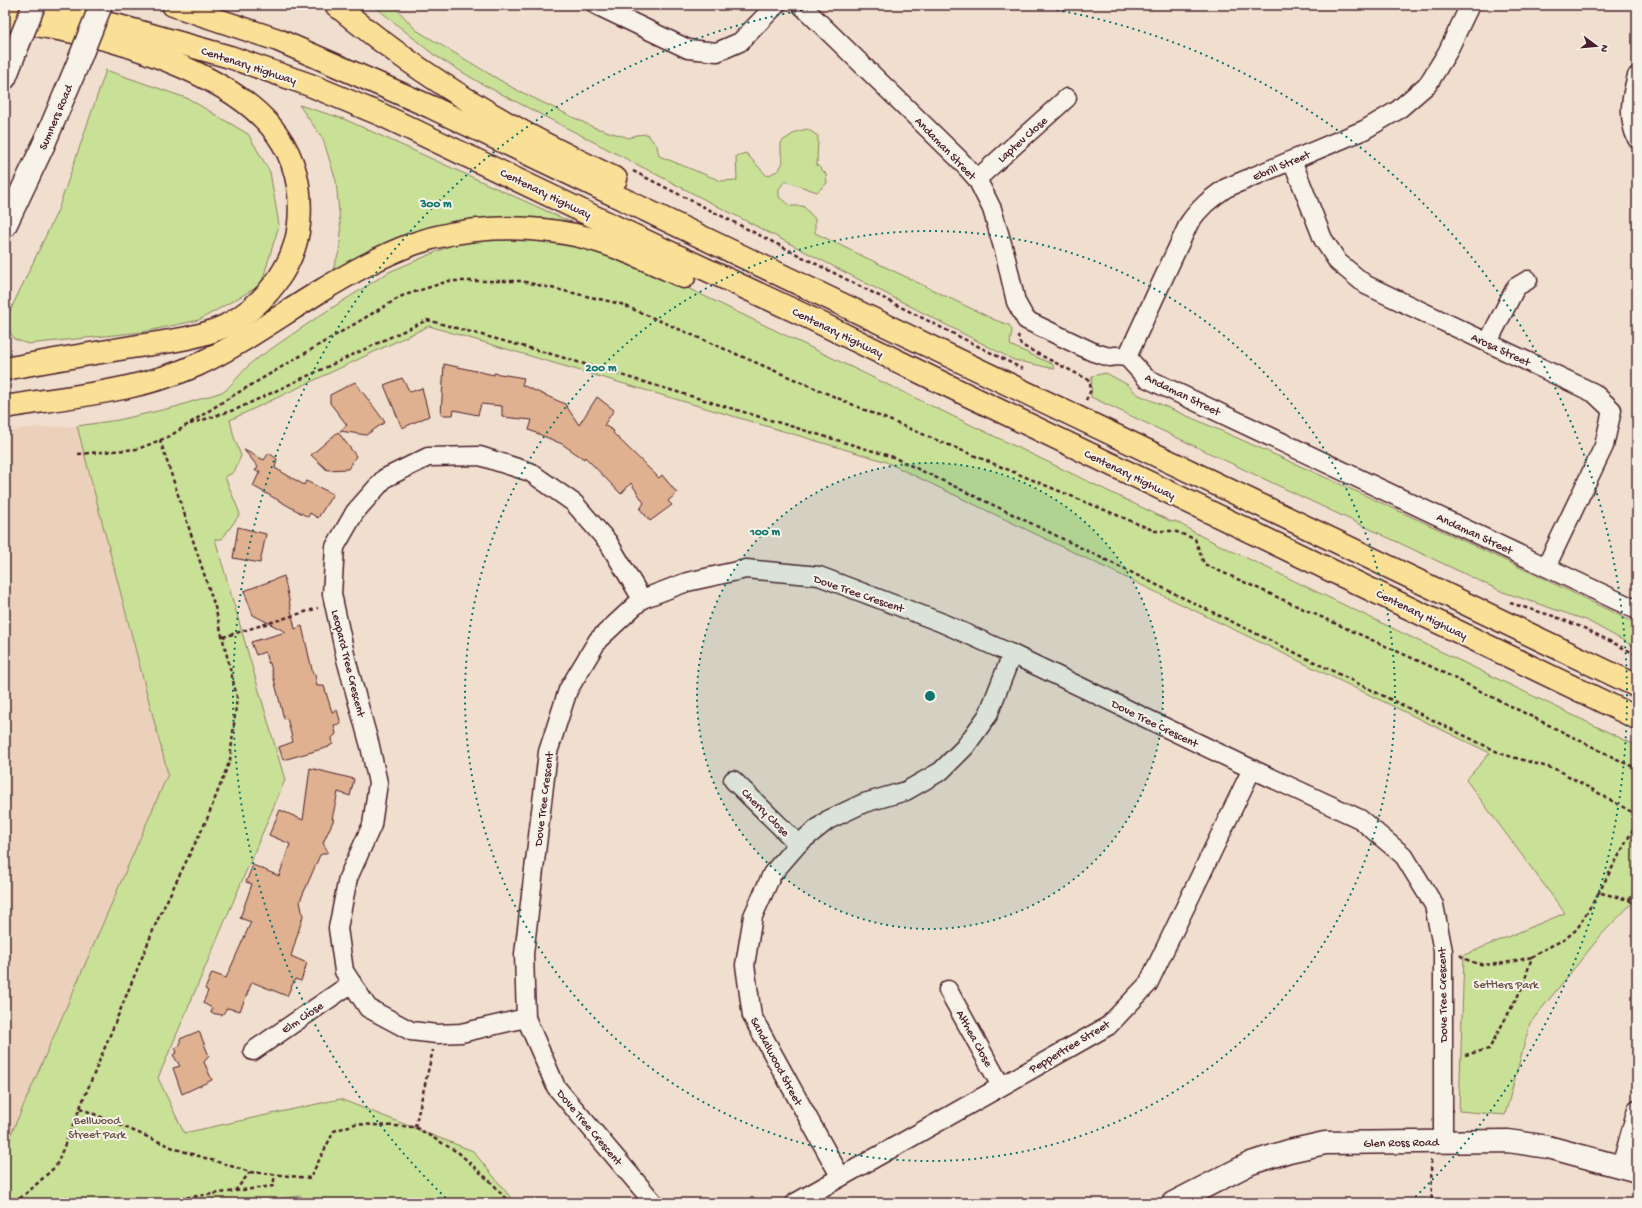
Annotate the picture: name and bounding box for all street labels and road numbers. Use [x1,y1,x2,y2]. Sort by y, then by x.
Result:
street label: Centenary Highway [199,45,298,89]
street label: Sumners Road [37,82,77,152]
street label: Laptev Close [996,114,1052,166]
street label: Andaman Street [911,115,979,185]
street label: Ebrill Street [1251,148,1314,185]
street label: Centenary Highway [497,167,593,223]
street label: Centenary Highway [789,306,885,362]
street label: Arosa Street [1468,331,1533,371]
street label: Andaman Street [1142,371,1223,421]
street label: Centenary Highway [1081,448,1177,504]
street label: Andaman Street [1434,511,1515,559]
street label: Dove Tree Crescent [810,573,906,617]
street label: Centenary Highway [1373,588,1469,644]
street label: Leopard Tree Crescent [327,608,367,720]
street label: Dove Tree Crescent [1108,697,1201,752]
street label: Dove Tree Crescent [532,750,558,848]
street label: Cherry Close [738,786,792,841]
street label: Dove Tree Crescent [1436,946,1452,1043]
street label: Elm Close [280,999,327,1038]
street label: Althea Close [952,1008,995,1071]
street label: Sandalwood Street [746,1015,805,1109]
street label: Peppertree Street [1026,1018,1114,1078]
street label: Dove Tree Crescent [552,1087,625,1170]
street label: Glen Ross Road [1363,1136,1440,1152]

